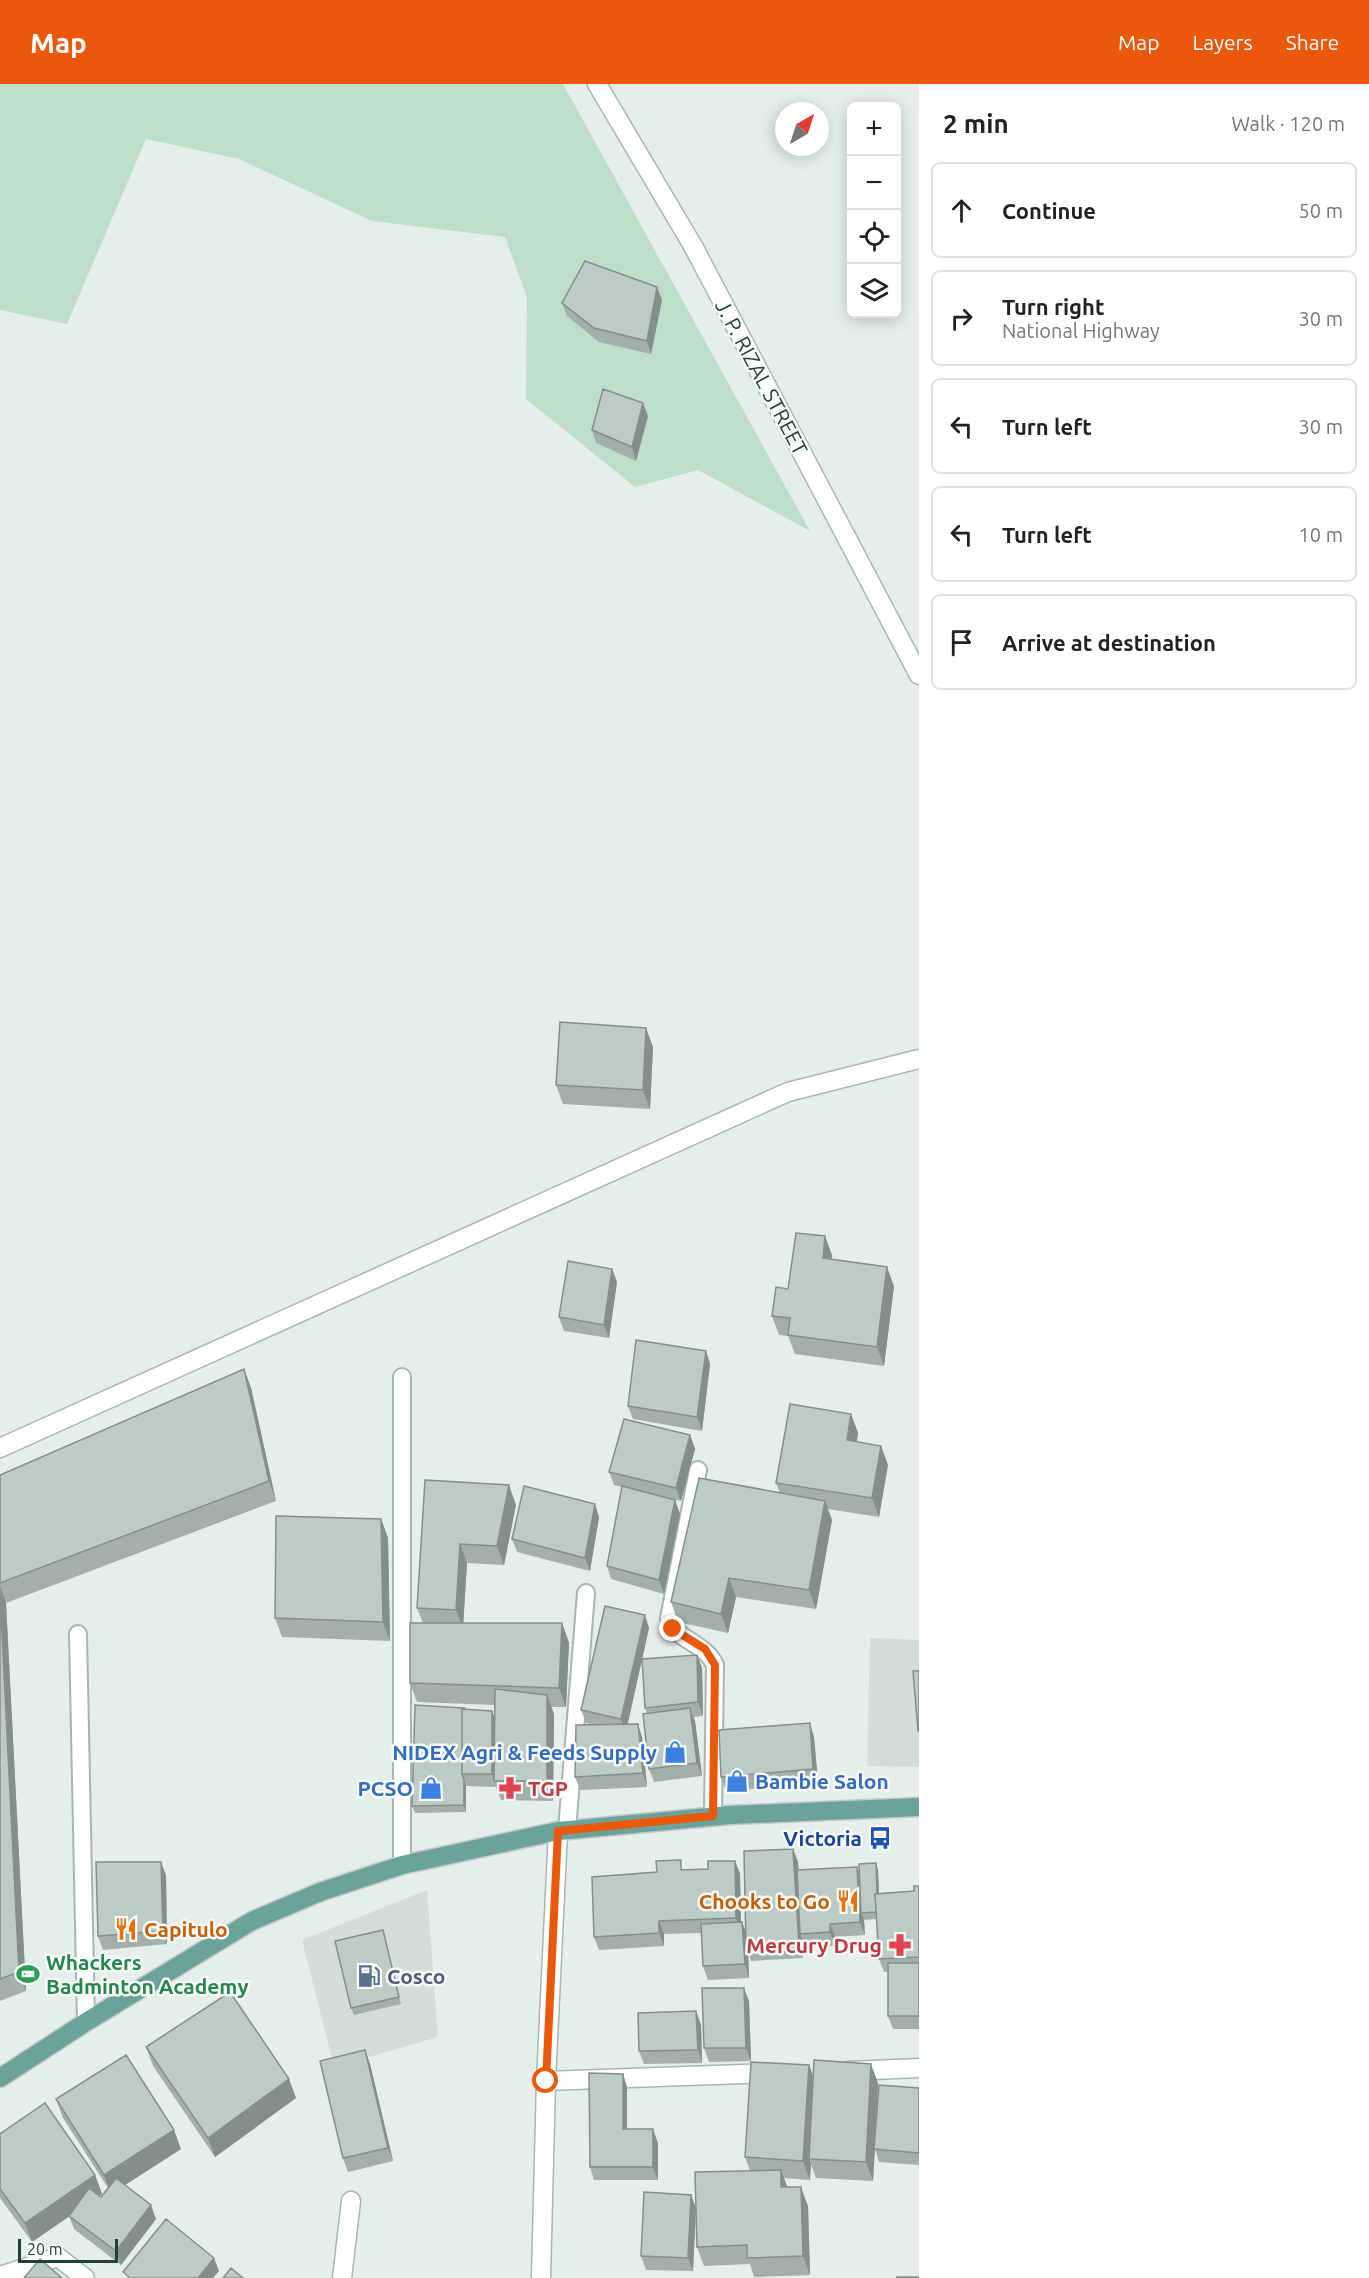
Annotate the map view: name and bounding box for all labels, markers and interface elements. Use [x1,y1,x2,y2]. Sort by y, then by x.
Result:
text: Map [30,27,87,58]
text: Map [1118,30,1159,54]
text: Layers [1192,30,1253,54]
text: Share [1286,30,1339,54]
north arrow [775,102,829,156]
map controls [847,102,901,318]
button: + [847,102,901,156]
text: 2 min [943,109,1009,138]
text: Walk · 120 m [1232,112,1345,135]
button: − [847,156,901,210]
icon: ahead [945,194,978,227]
text: Continue [1002,198,1096,223]
text: 50 m [1299,199,1343,222]
button: locate [847,210,901,264]
button: layers [847,264,901,318]
text: Turn right [1002,294,1104,319]
street label: J. P. RIZAL STREET [711,295,813,459]
icon: right [945,302,978,335]
text: 30 m [1299,307,1343,330]
text: National Highway [1002,319,1160,342]
icon: left [945,410,978,443]
text: Turn left [1002,414,1092,439]
text: 30 m [1299,415,1343,438]
icon: left [945,518,978,551]
text: Turn left [1002,522,1092,547]
text: 10 m [1299,523,1343,546]
icon: arrive [945,626,978,659]
text: Arrive at destination [1002,630,1216,655]
route end [659,1615,685,1641]
shop icon: NIDEX Agri & Feeds Supply [662,1739,688,1765]
place label: NIDEX Agri & Feeds Supply [392,1740,657,1764]
shop icon: Bambie Salon [724,1768,750,1794]
place label: Bambie Salon [755,1769,889,1793]
shop icon: PCSO [418,1775,444,1801]
pharmacy icon: TGP [497,1775,523,1801]
place label: PCSO [358,1776,413,1800]
place label: TGP [528,1776,568,1800]
bus stop icon: Victoria [867,1825,893,1851]
place label: Victoria [783,1826,862,1850]
restaurant icon: Chooks to Go [835,1888,861,1914]
place label: Chooks to Go [699,1889,830,1913]
restaurant icon: Capitulo [113,1916,139,1942]
place label: Capitulo [144,1917,228,1941]
pharmacy icon: Mercury Drug [887,1932,913,1958]
place label: Mercury Drug [746,1933,882,1957]
place label: Whackers Badminton Academy [46,1950,249,1998]
sports icon: Whackers Badminton Academy [15,1961,41,1987]
fuel station icon: Cosco [356,1963,382,1989]
place label: Cosco [387,1964,445,1988]
route start [532,2067,558,2093]
scale bar [18,2236,118,2264]
text: 20 m [27,2240,63,2258]

